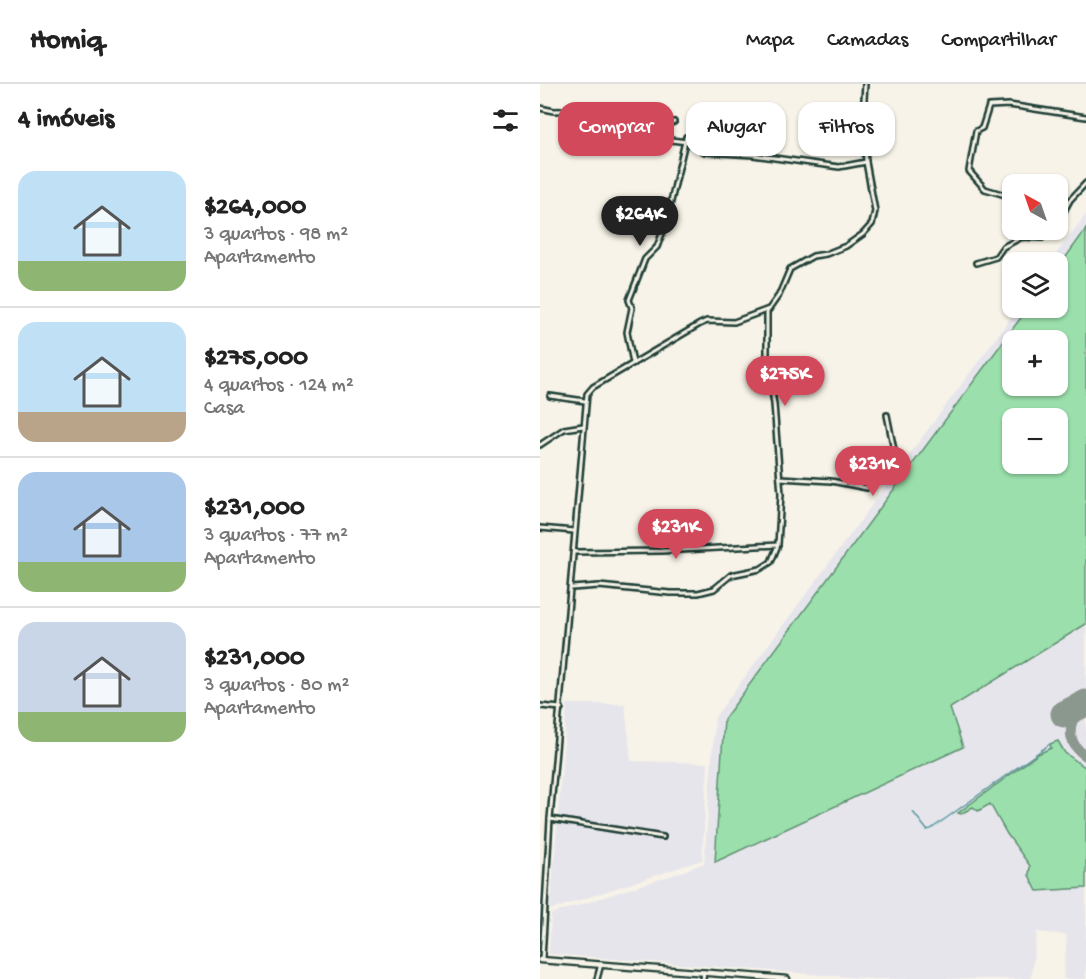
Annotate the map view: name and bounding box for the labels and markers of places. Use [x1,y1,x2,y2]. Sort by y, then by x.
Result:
pin: $264K [598,196,682,247]
pin: $275K [743,356,827,407]
pin: $231K [831,446,915,497]
pin: $231K [634,509,718,560]

